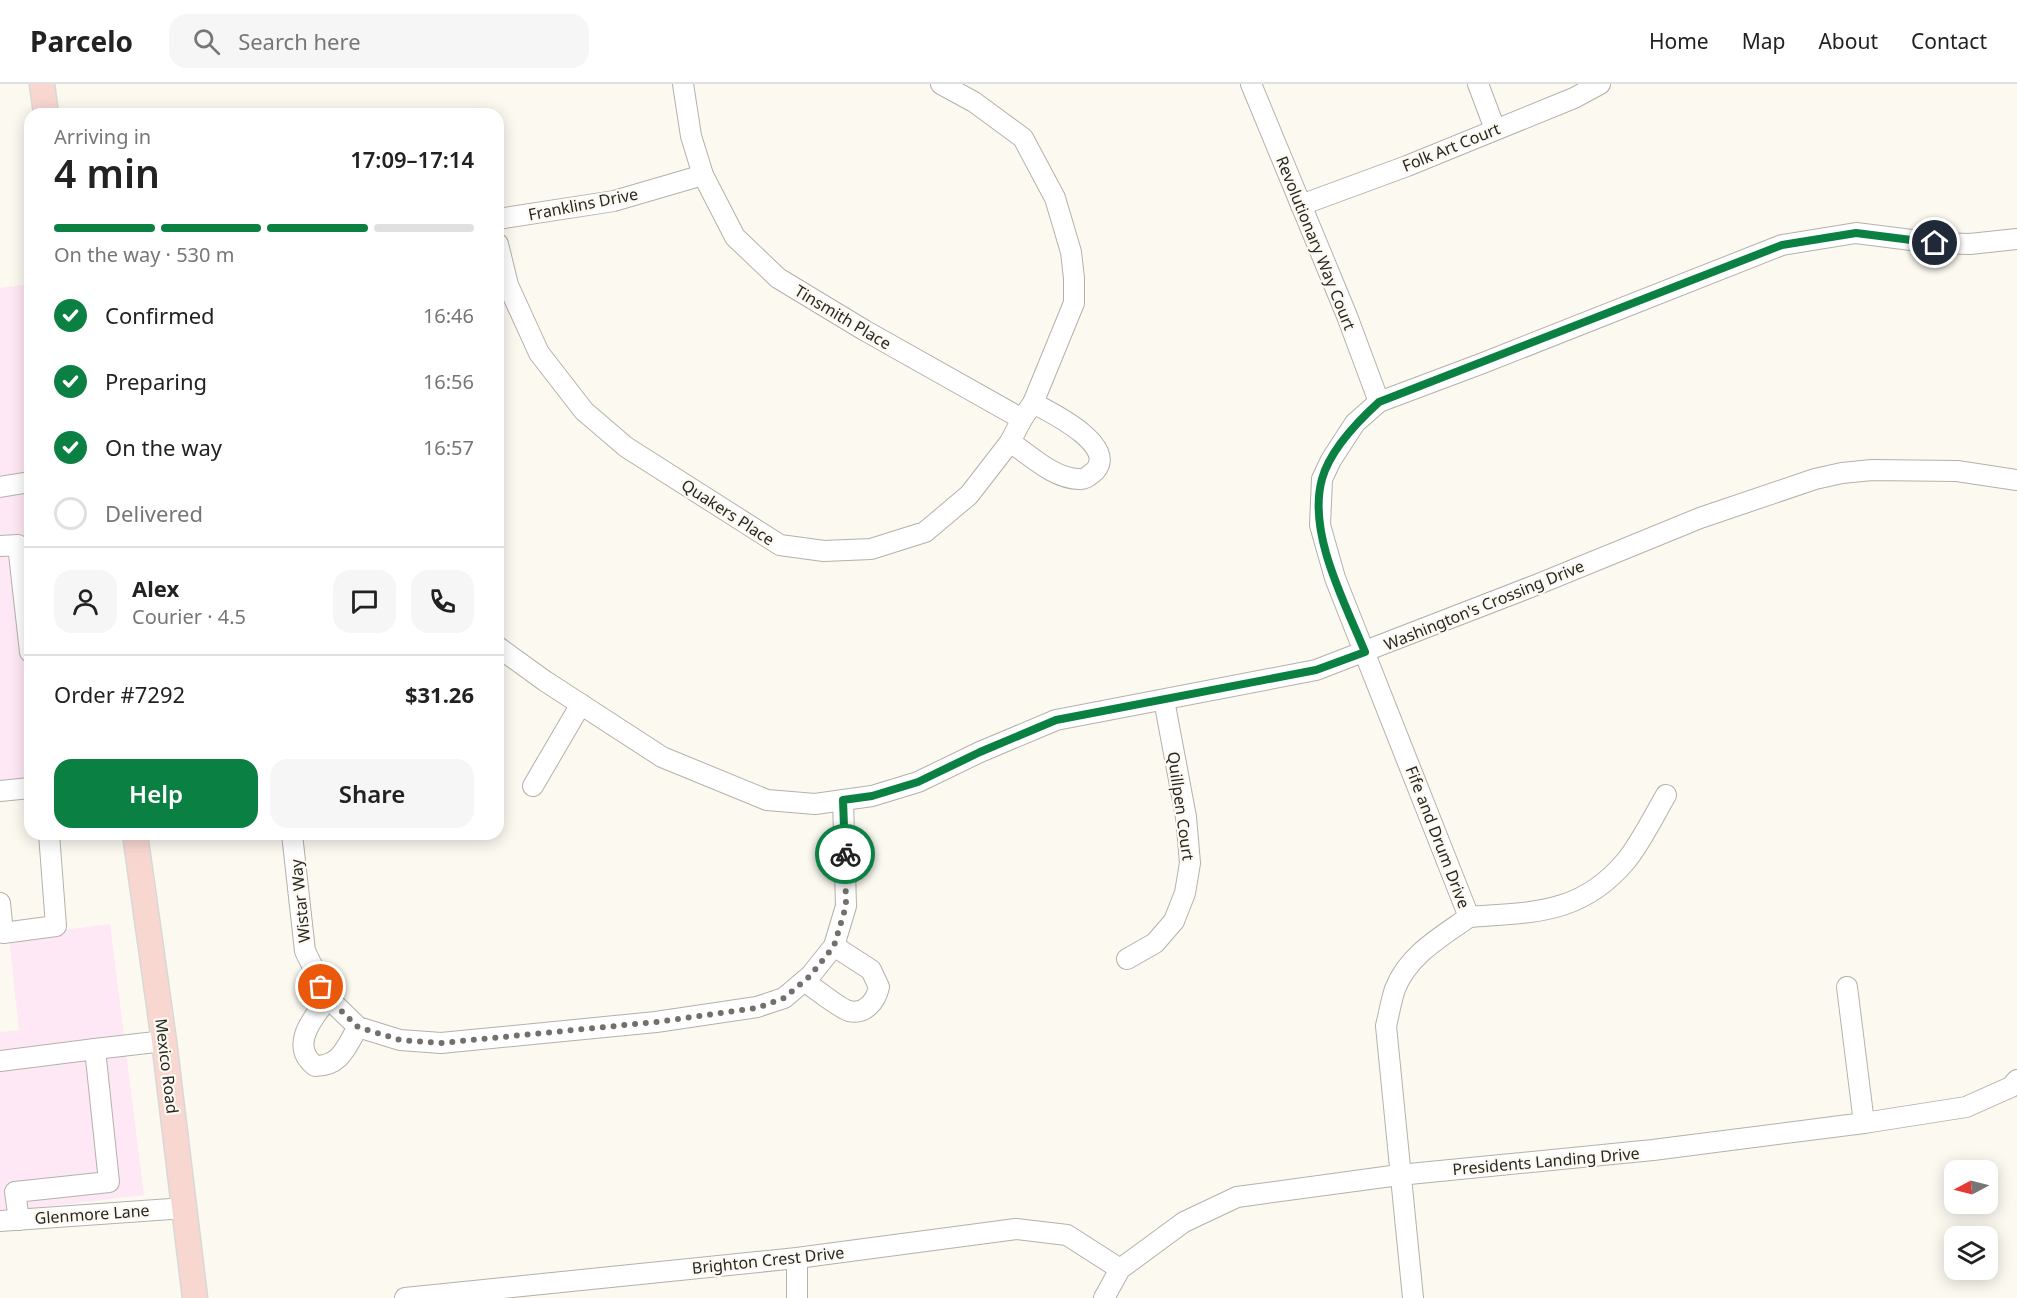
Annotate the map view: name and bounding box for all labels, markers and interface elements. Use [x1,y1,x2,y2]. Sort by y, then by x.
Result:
search box [169,14,589,68]
text: Parcelo [30,22,133,60]
icon: search [190,25,223,58]
text: Search here [238,26,361,56]
text: Home [1649,27,1709,55]
text: Map [1742,27,1785,55]
text: About [1818,27,1878,55]
text: Contact [1911,27,1987,55]
street label: Folk Art Court [1399,117,1503,177]
text: Arriving in [54,123,151,150]
text: 17:09–17:14 [350,144,474,174]
text: 4 min [54,146,160,199]
street label: Revolutionary Way Court [1271,153,1361,333]
street label: Franklins Drive [526,183,640,225]
pin [1909,217,1960,268]
icon: home [1918,226,1951,259]
text: On the way · 530 m [54,241,234,268]
street label: Tinsmith Place [791,280,895,354]
icon: check [54,299,87,332]
text: Confirmed [105,300,215,330]
text: 16:46 [423,302,474,329]
icon: check [54,365,87,398]
text: Preparing [105,366,207,396]
text: 16:56 [423,368,474,395]
icon: check [54,431,87,464]
text: On the way [105,432,222,462]
text: 16:57 [423,434,474,461]
street label: Quakers Place [677,474,779,550]
text: Delivered [105,498,203,528]
street label: Washington's Crossing Drive [1381,555,1587,655]
button: person [54,570,117,633]
button: chat [333,570,396,633]
button: phone [411,570,474,633]
text: Alex [132,573,179,603]
text: Courier · 4.5 [132,603,246,630]
text: Order #7292 [54,679,185,709]
text: $31.26 [405,679,474,709]
street label: Quillpen Court [1162,750,1200,862]
button: Help [54,759,258,828]
button: Share [270,759,474,828]
street label: Fife and Drum Drive [1401,763,1475,911]
courier [815,824,875,884]
icon: bike [829,838,862,871]
street label: Wistar Way [285,857,315,944]
pin [295,961,346,1012]
icon: bag [304,970,337,1003]
street label: Mexico Road [150,1017,184,1115]
street label: Presidents Landing Drive [1451,1142,1641,1180]
north arrow [1944,1160,1998,1214]
map controls [1944,1160,1998,1280]
street label: Glenmore Lane [34,1199,150,1229]
button: layers [1944,1226,1998,1280]
street label: Brighton Crest Drive [691,1241,845,1279]

